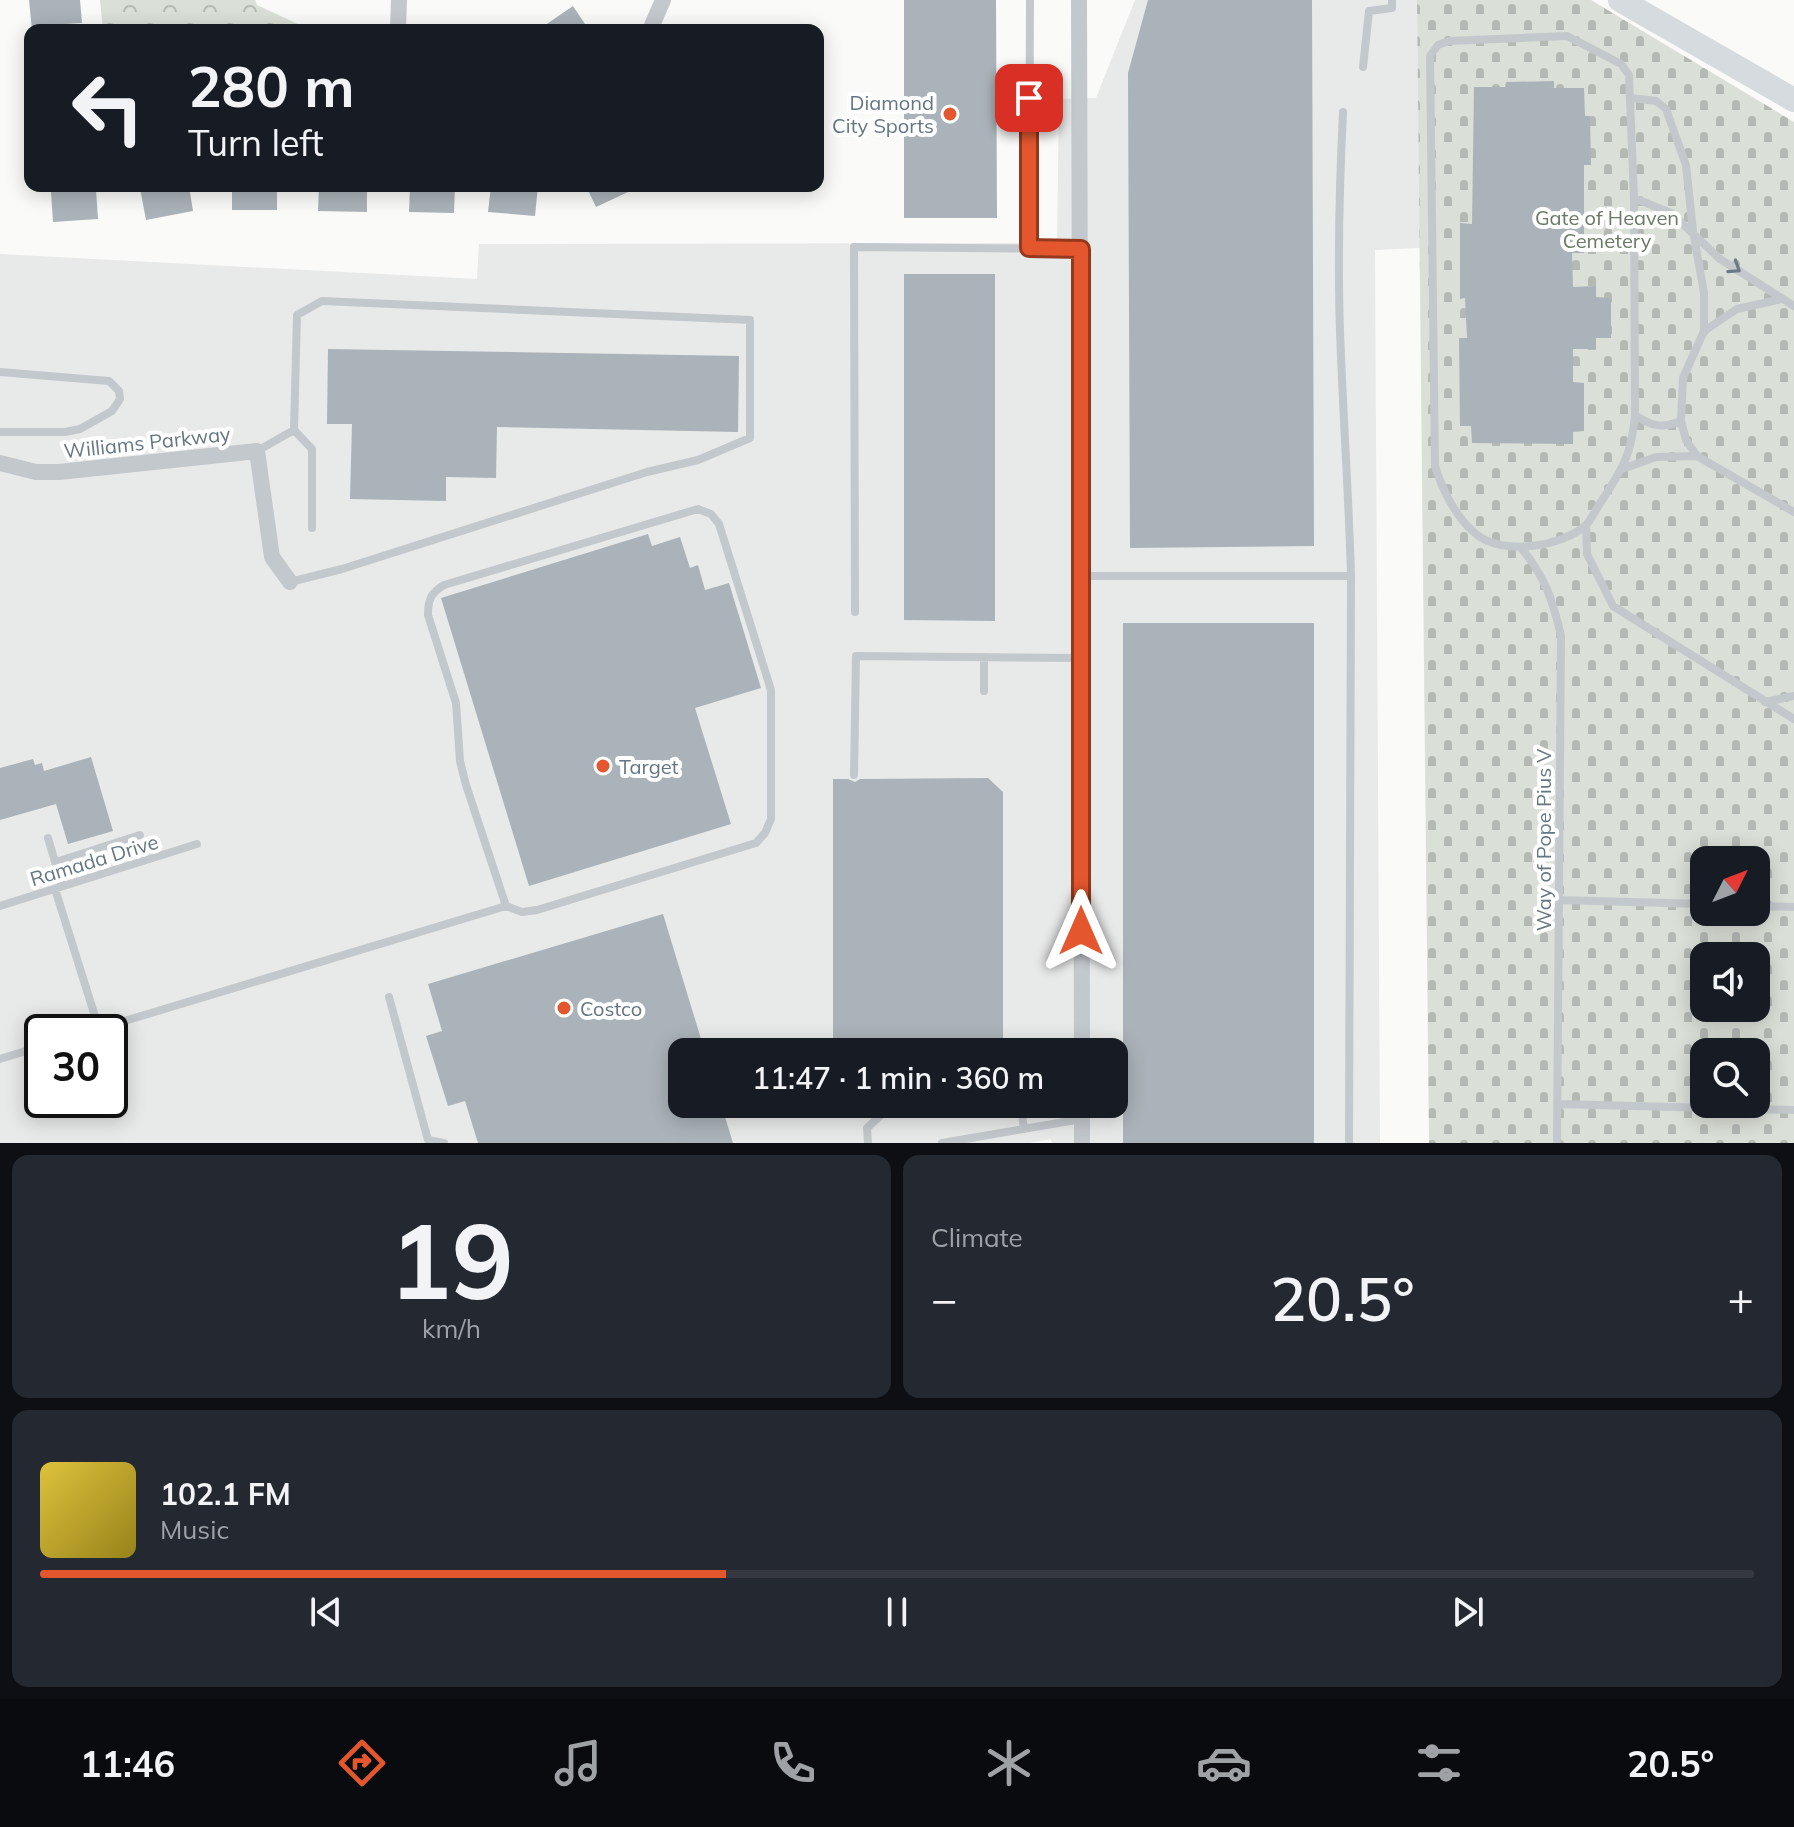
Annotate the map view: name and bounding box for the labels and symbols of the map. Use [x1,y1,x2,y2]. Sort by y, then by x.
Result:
pin [995,64,1063,132]
place label: Diamond City Sports [832,90,934,138]
marker: Diamond City Sports [941,105,959,123]
park label: Gate of Heaven Cemetery [1535,205,1679,253]
one-way arrow [1726,259,1741,274]
street label: Williams Parkway [62,421,232,463]
street label: Way of Pope Pius V [1531,749,1556,931]
place label: Target [619,754,679,779]
marker: Target [594,757,612,775]
street label: Ramada Drive [27,829,161,891]
north arrow [1690,846,1770,926]
position arrow [1039,889,1123,973]
place label: Costco [580,996,642,1021]
marker: Costco [555,999,573,1017]
speed limit sign: 30 [24,1014,128,1118]

